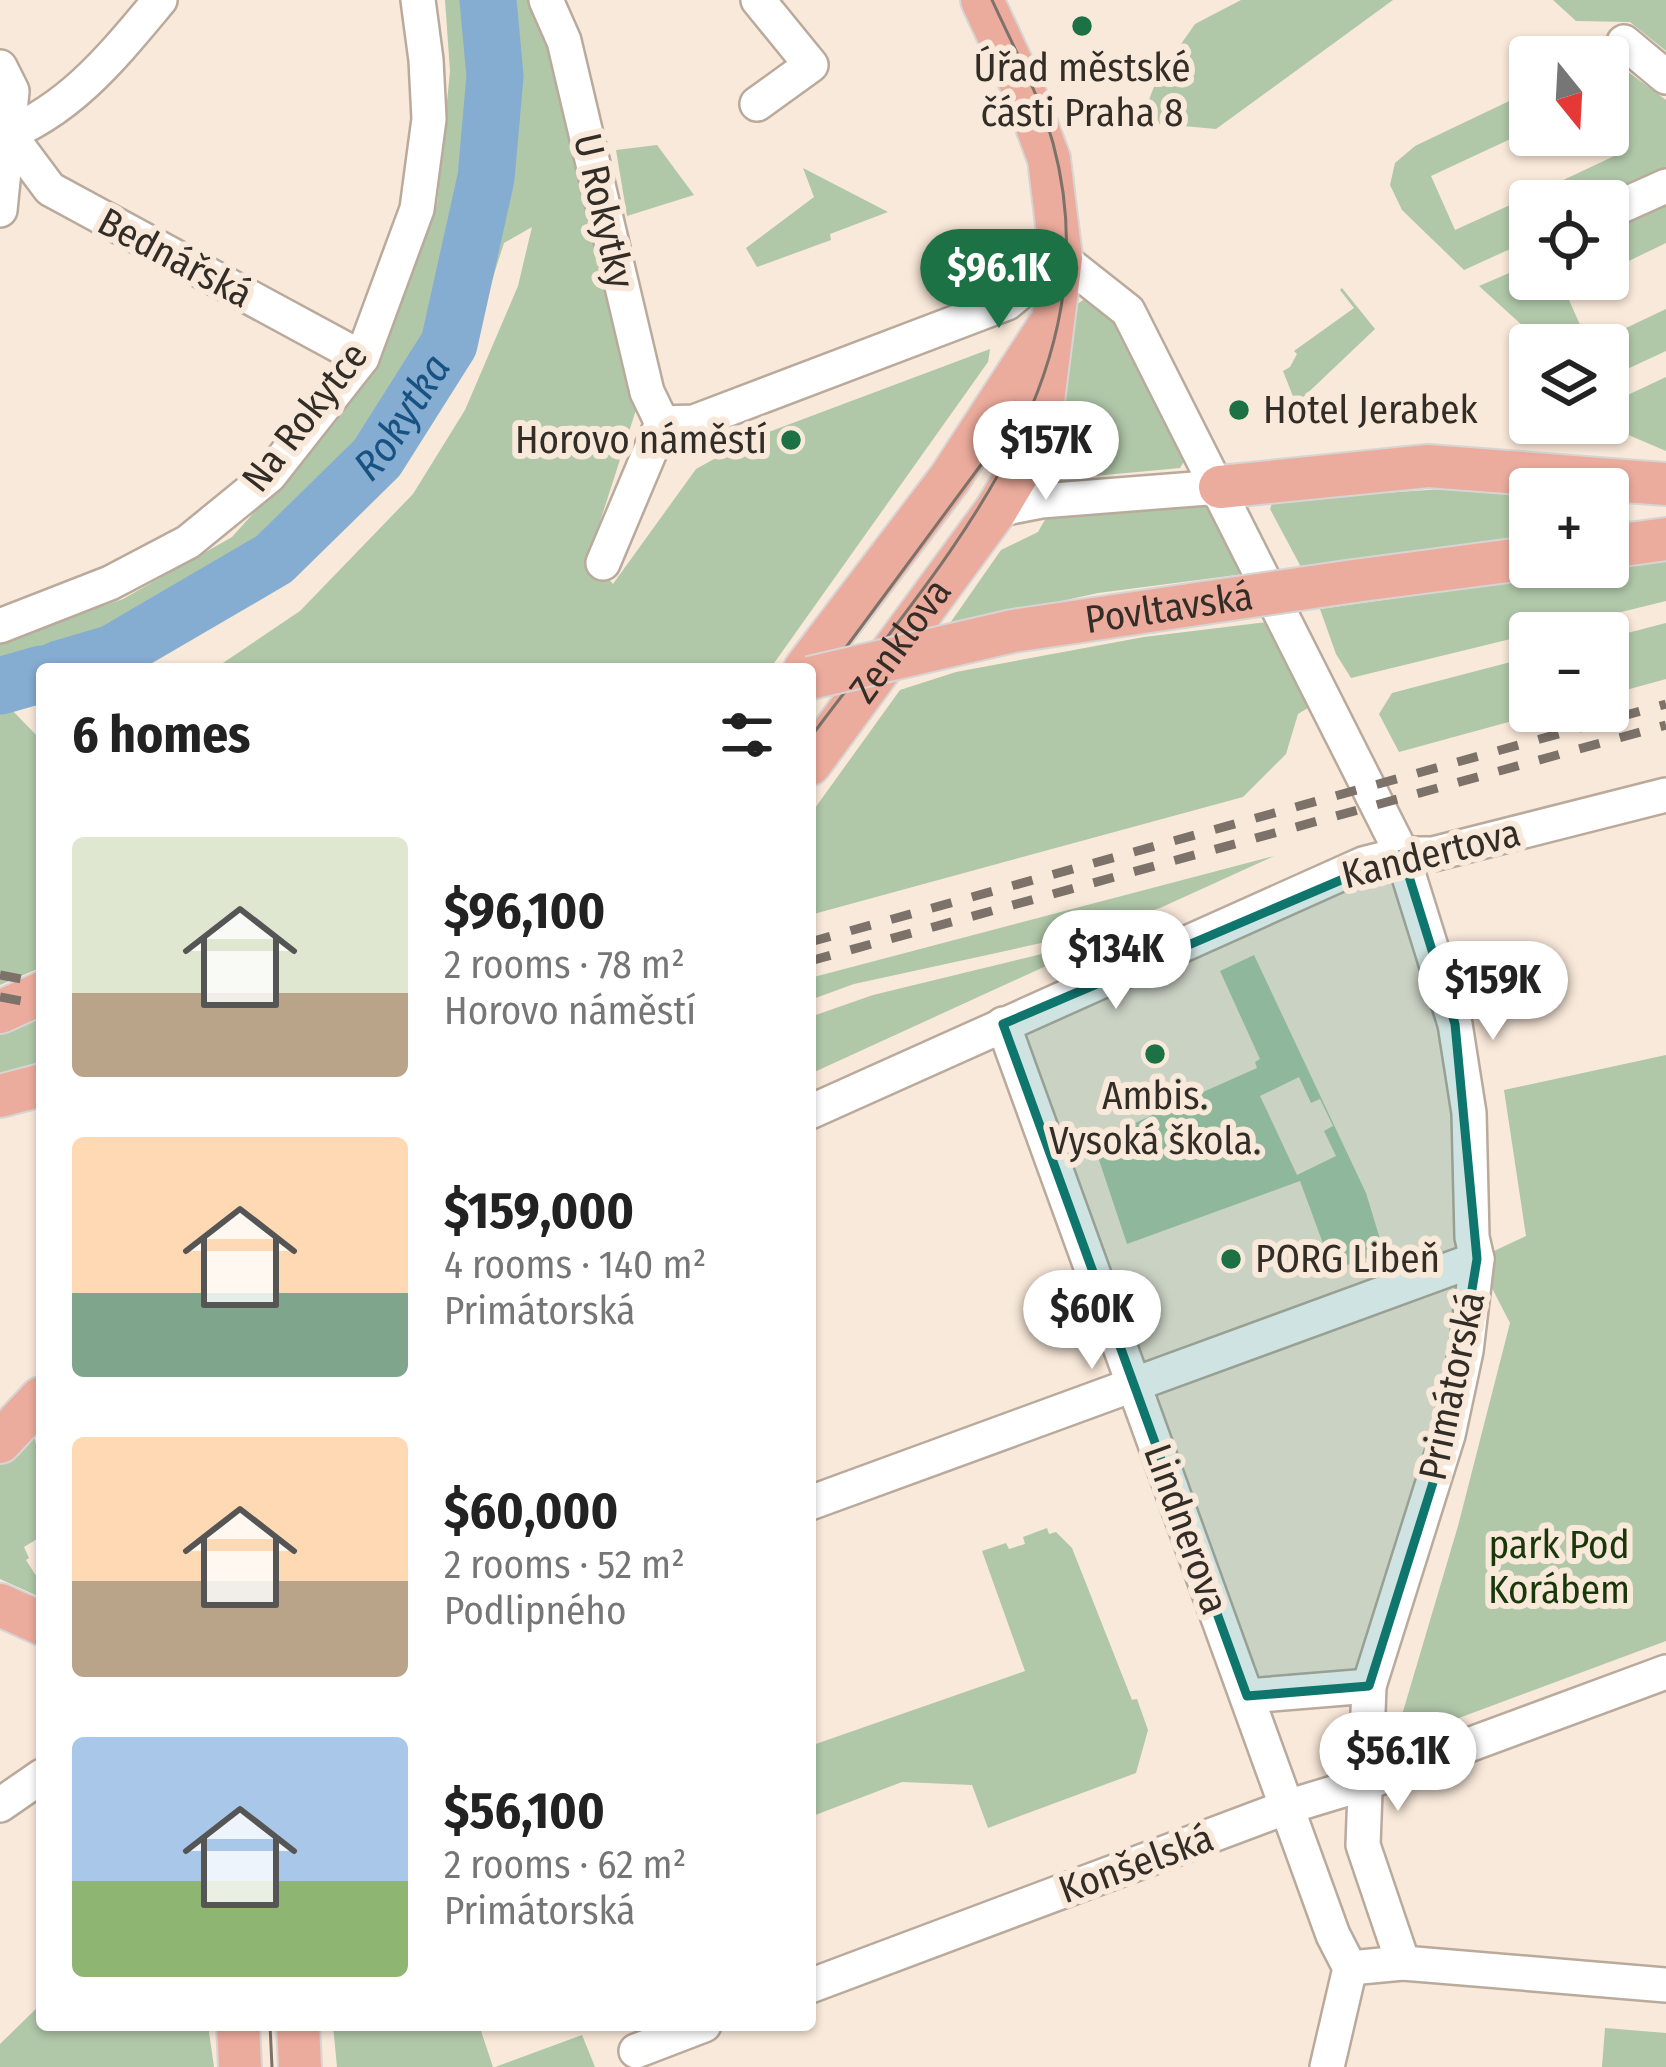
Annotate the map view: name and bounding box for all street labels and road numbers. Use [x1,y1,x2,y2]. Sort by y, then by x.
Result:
street label: U Rokytky [564,129,644,293]
street label: Bednářská [90,198,260,318]
street label: Na Rokytce [233,333,377,501]
street label: Zenklova [840,570,961,711]
street label: Povltavská [1082,573,1256,643]
street label: Kandertova [1337,810,1525,898]
street label: Primátorská [1410,1288,1494,1484]
street label: Lindnerova [1134,1438,1238,1620]
street label: Konšelská [1053,1815,1219,1913]

